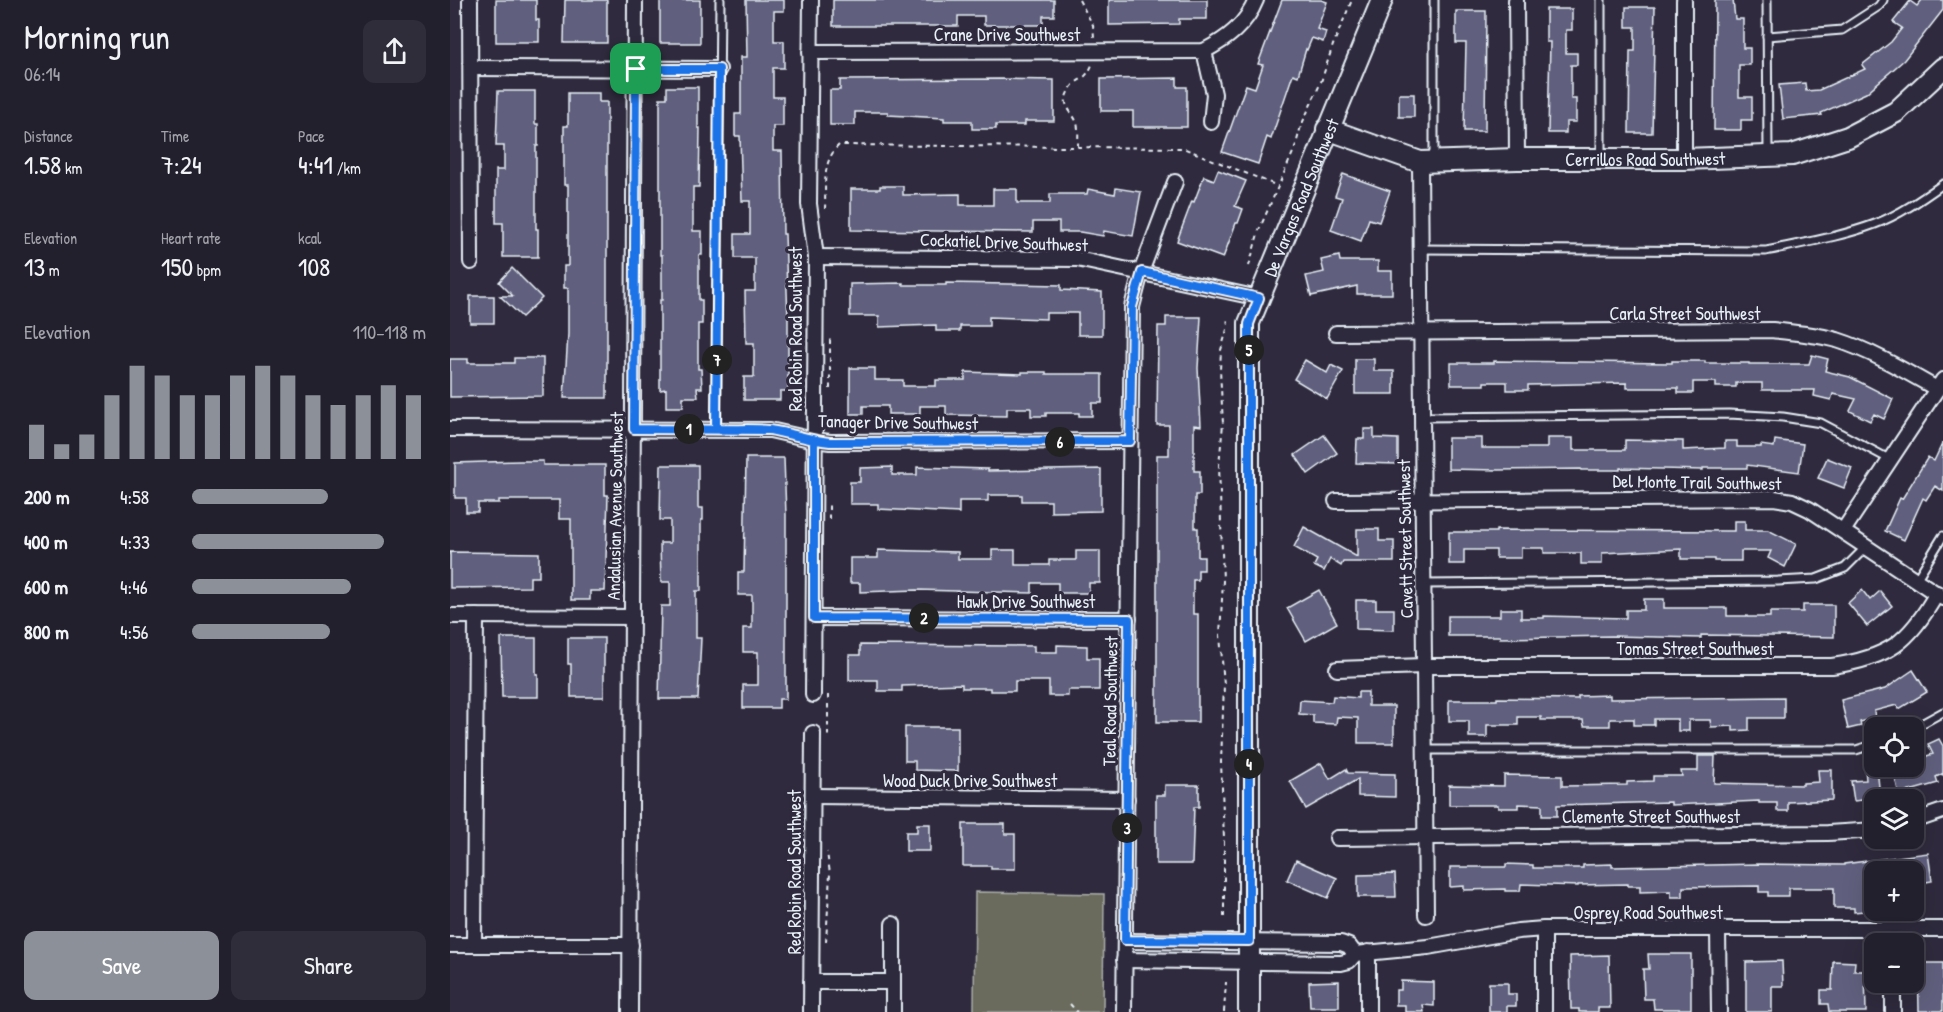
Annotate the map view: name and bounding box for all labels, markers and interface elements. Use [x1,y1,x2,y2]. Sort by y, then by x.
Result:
text: Morning run [24,15,170,59]
button: share [363,20,426,83]
street label: Crane Drive Southwest [934,22,1081,47]
pin [610,43,661,94]
icon: arrive [619,52,652,85]
text: 06:14 [24,60,60,87]
street label: De Vargas Road Southwest [1257,114,1345,280]
text: Distance [24,125,73,147]
text: Time [161,125,189,147]
text: Pace [298,125,325,147]
street label: Cerrillos Road Southwest [1565,145,1726,172]
text: 1.58 [24,147,61,182]
text: 7:24 [161,147,202,182]
text: 4:41 [298,147,333,182]
text: km [61,157,82,179]
text: /km [333,157,361,179]
text: Elevation [24,227,77,249]
text: Heart rate [161,227,221,249]
text: kcal [298,227,321,249]
street label: Cockatiel Drive Southwest [920,227,1089,257]
street label: Red Robin Road Southwest [783,246,808,411]
text: 13 [24,249,45,284]
text: 150 [161,249,193,284]
text: 108 [298,249,330,284]
text: m [45,259,60,281]
text: bpm [193,259,221,281]
street label: Carla Street Southwest [1610,301,1761,326]
text: Elevation [24,318,90,345]
text: 110–118 m [353,318,426,345]
pin: 5 [1234,335,1264,365]
text: 5 [1246,339,1252,361]
pin: 7 [702,345,732,375]
text: 7 [713,349,721,371]
street label: Tanager Drive Southwest [818,408,979,436]
street label: Andalusian Avenue Southwest [601,411,629,600]
pin: 1 [674,414,704,444]
text: 1 [686,418,692,440]
pin: 6 [1045,427,1075,457]
text: 6 [1057,431,1063,453]
street label: Cavett Street Southwest [1391,459,1419,619]
street label: Del Monte Trail Southwest [1612,468,1782,496]
text: 200 m [24,483,69,510]
text: 4:58 [120,483,149,510]
text: 400 m [24,528,68,555]
text: 4:33 [120,528,150,555]
text: 600 m [24,573,68,600]
text: 4:46 [120,573,148,600]
street label: Hawk Drive Southwest [957,589,1096,614]
pin: 2 [909,603,939,633]
text: 2 [920,607,928,629]
text: 800 m [24,618,69,645]
text: 4:56 [120,618,149,645]
street label: Teal Road Southwest [1096,635,1124,766]
street label: Tomas Street Southwest [1616,636,1774,661]
map controls [1864,717,1924,993]
button: locate [1864,717,1924,777]
pin: 4 [1234,749,1264,779]
text: 4 [1246,753,1252,775]
street label: Wood Duck Drive Southwest [883,768,1058,793]
street label: Red Robin Road Southwest [782,789,807,954]
button: layers [1864,789,1924,849]
street label: Clemente Street Southwest [1562,804,1741,829]
pin: 3 [1112,813,1142,843]
text: 3 [1123,817,1131,839]
button: + [1864,861,1924,921]
street label: Osprey Road Southwest [1573,900,1723,925]
button: Save [24,931,219,1000]
button: Share [231,931,426,1000]
button: − [1864,933,1924,993]

